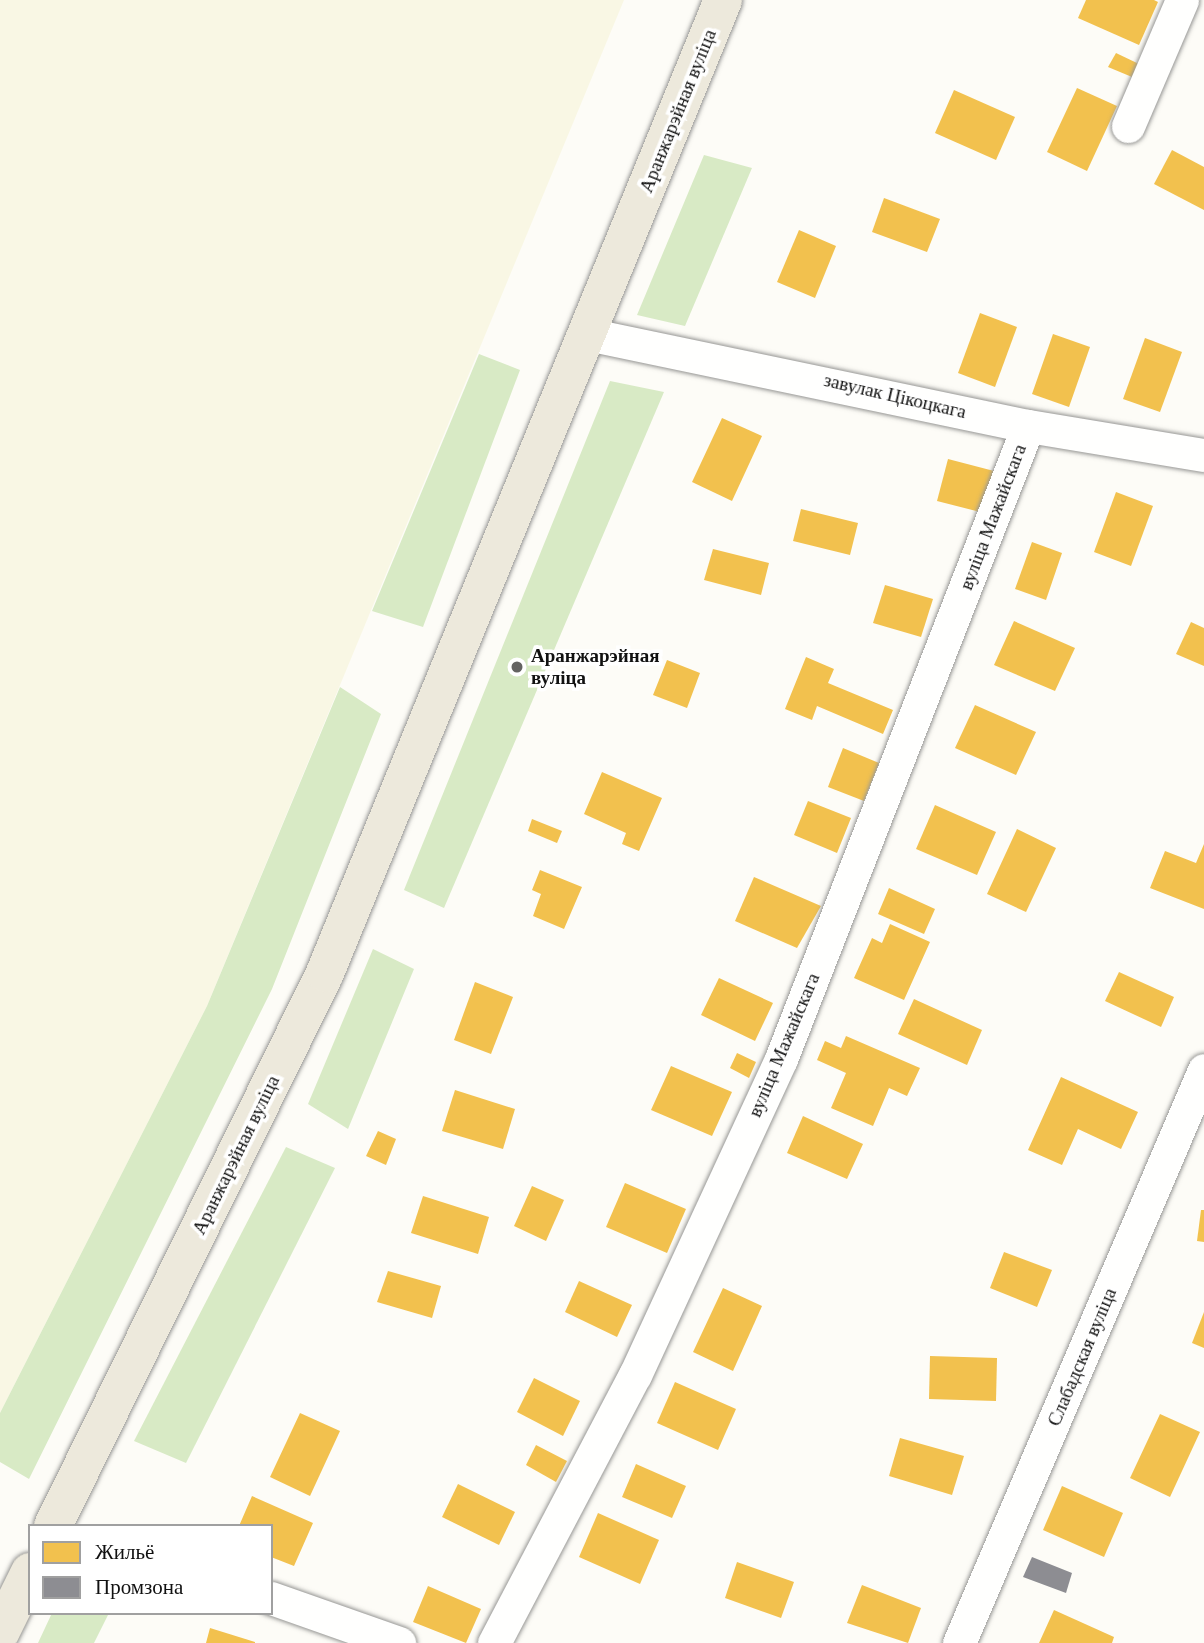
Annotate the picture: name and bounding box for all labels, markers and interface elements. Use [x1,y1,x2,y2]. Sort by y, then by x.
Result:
street label: Аранжарэйная вуліца [635,26,721,196]
street label: завулак Цікоцкага [822,369,968,423]
street label: вуліца Мажайскага [955,441,1031,593]
place label: Аранжарэйная вуліца [531,645,659,689]
marker: Аранжарэйная вуліца [509,659,525,675]
street label: вуліца Мажайскага [743,970,825,1120]
street label: Аранжарэйная вуліца [188,1072,284,1238]
street label: Слабадская вуліца [1043,1284,1121,1430]
legend [28,1524,273,1615]
text: Жильё [95,1540,154,1564]
text: Промзона [95,1575,183,1599]

